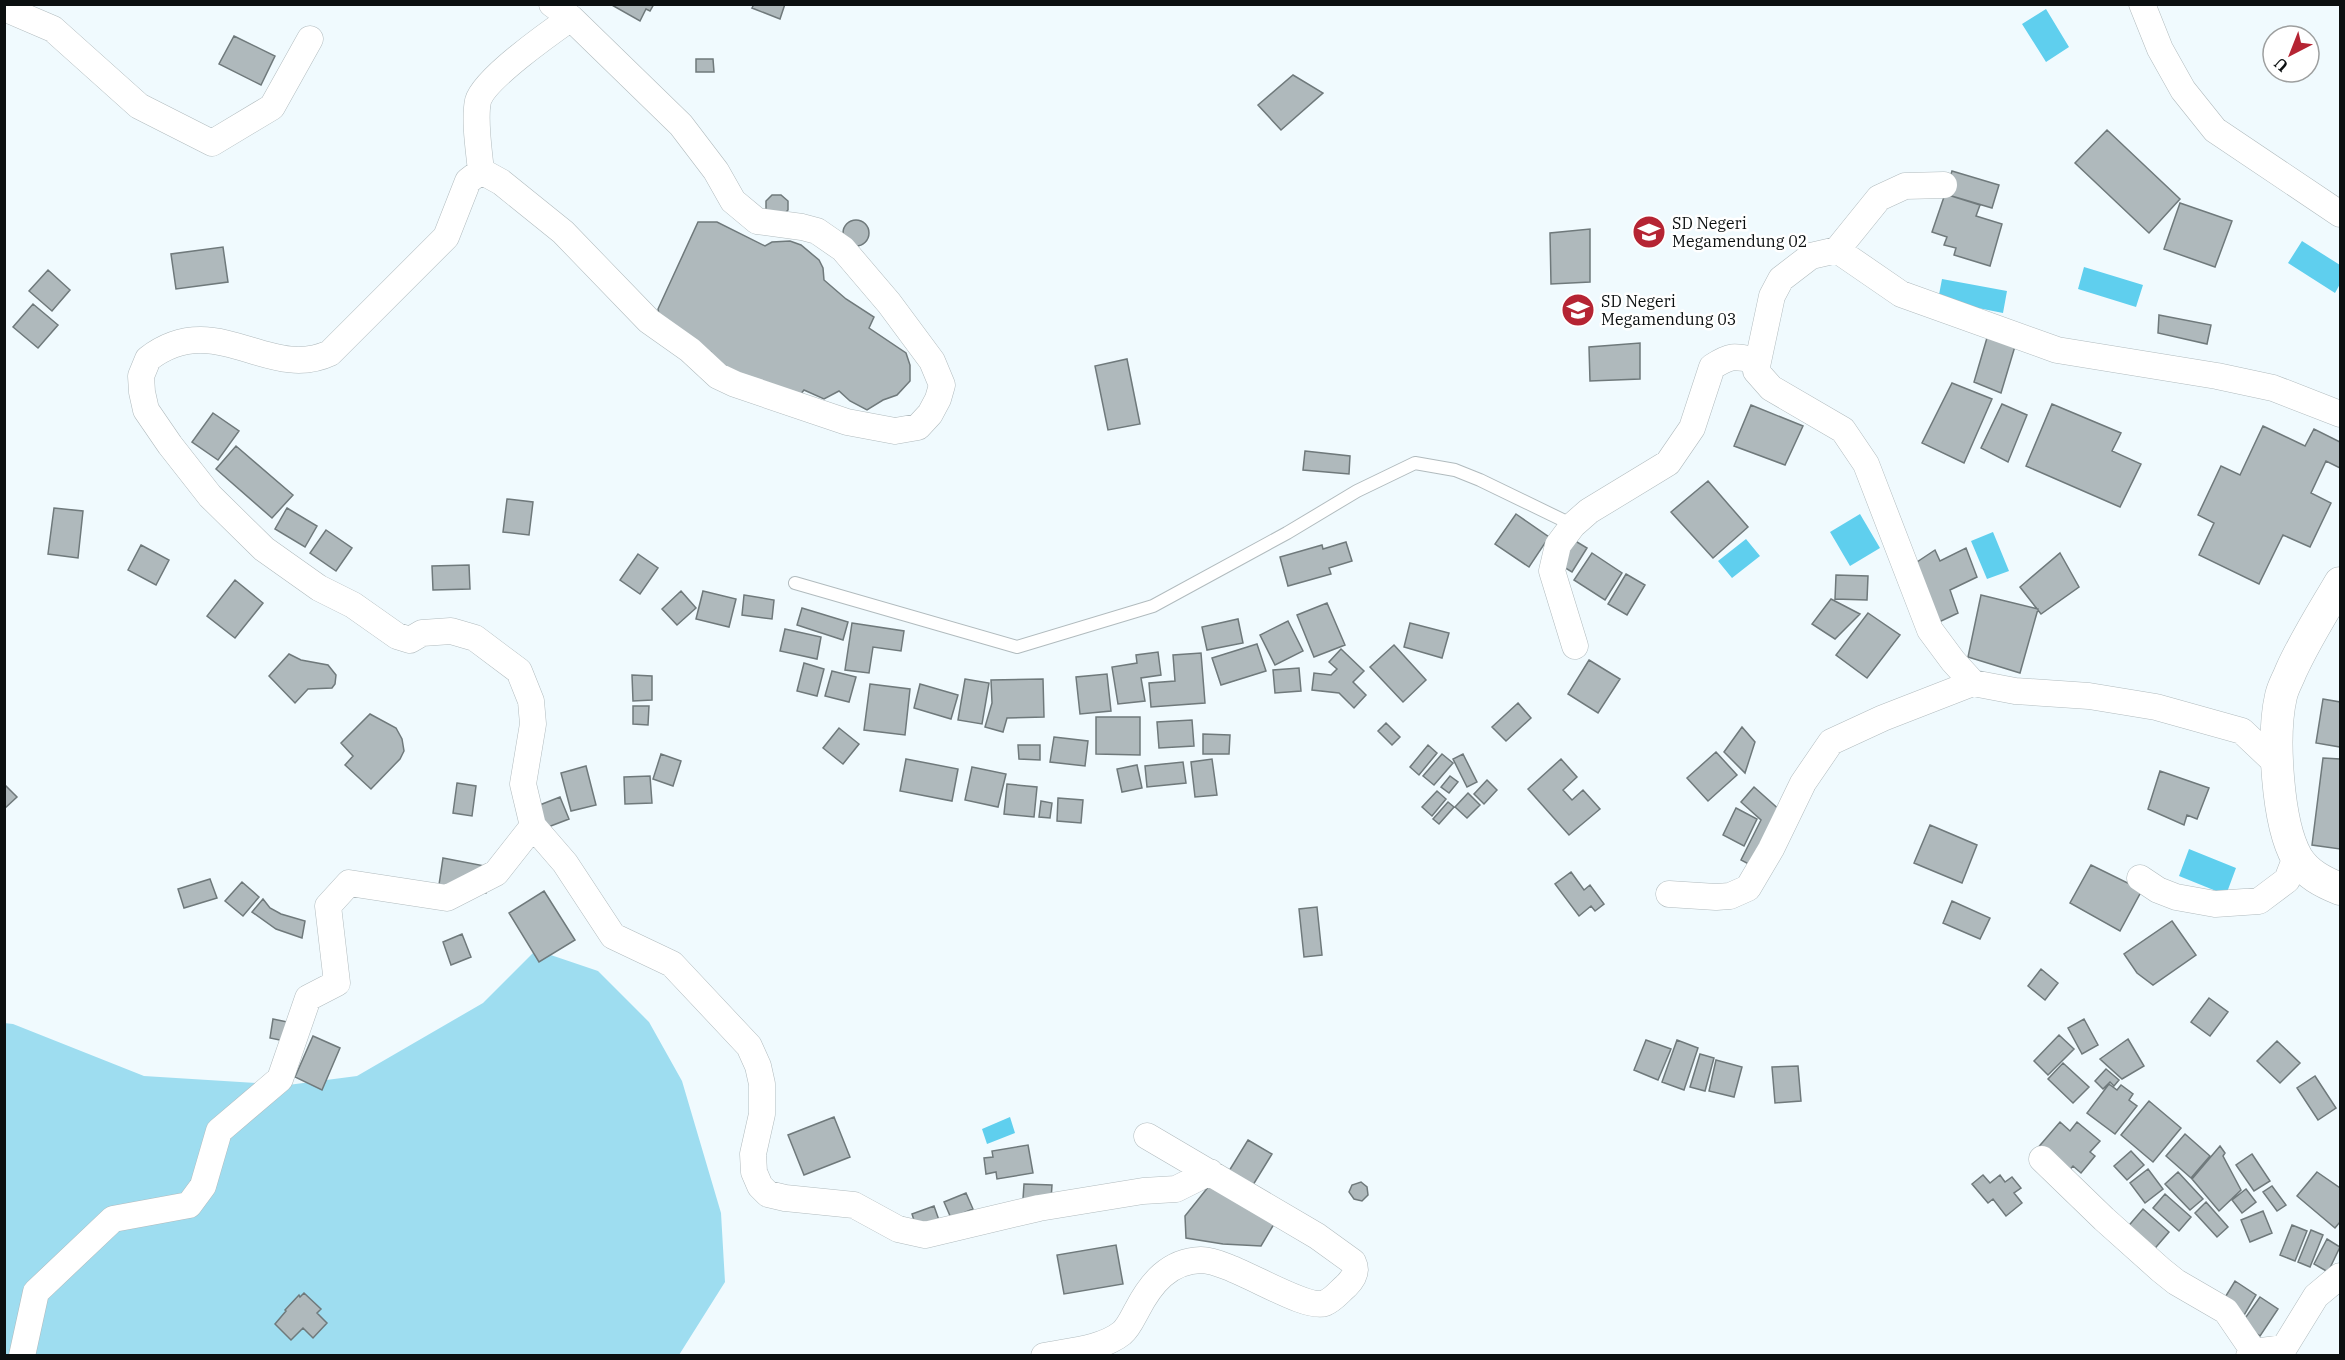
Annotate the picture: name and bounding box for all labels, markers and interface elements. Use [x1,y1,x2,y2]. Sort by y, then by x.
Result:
north arrow [2261,24,2321,84]
text: U [2270,54,2292,77]
place label: SD Negeri Megamendung 02 [1672,213,1807,251]
school or university icon: SD Negeri Megamendung 02 [1631,214,1667,250]
place label: SD Negeri Megamendung 03 [1601,291,1736,329]
school or university icon: SD Negeri Megamendung 03 [1560,292,1596,328]

